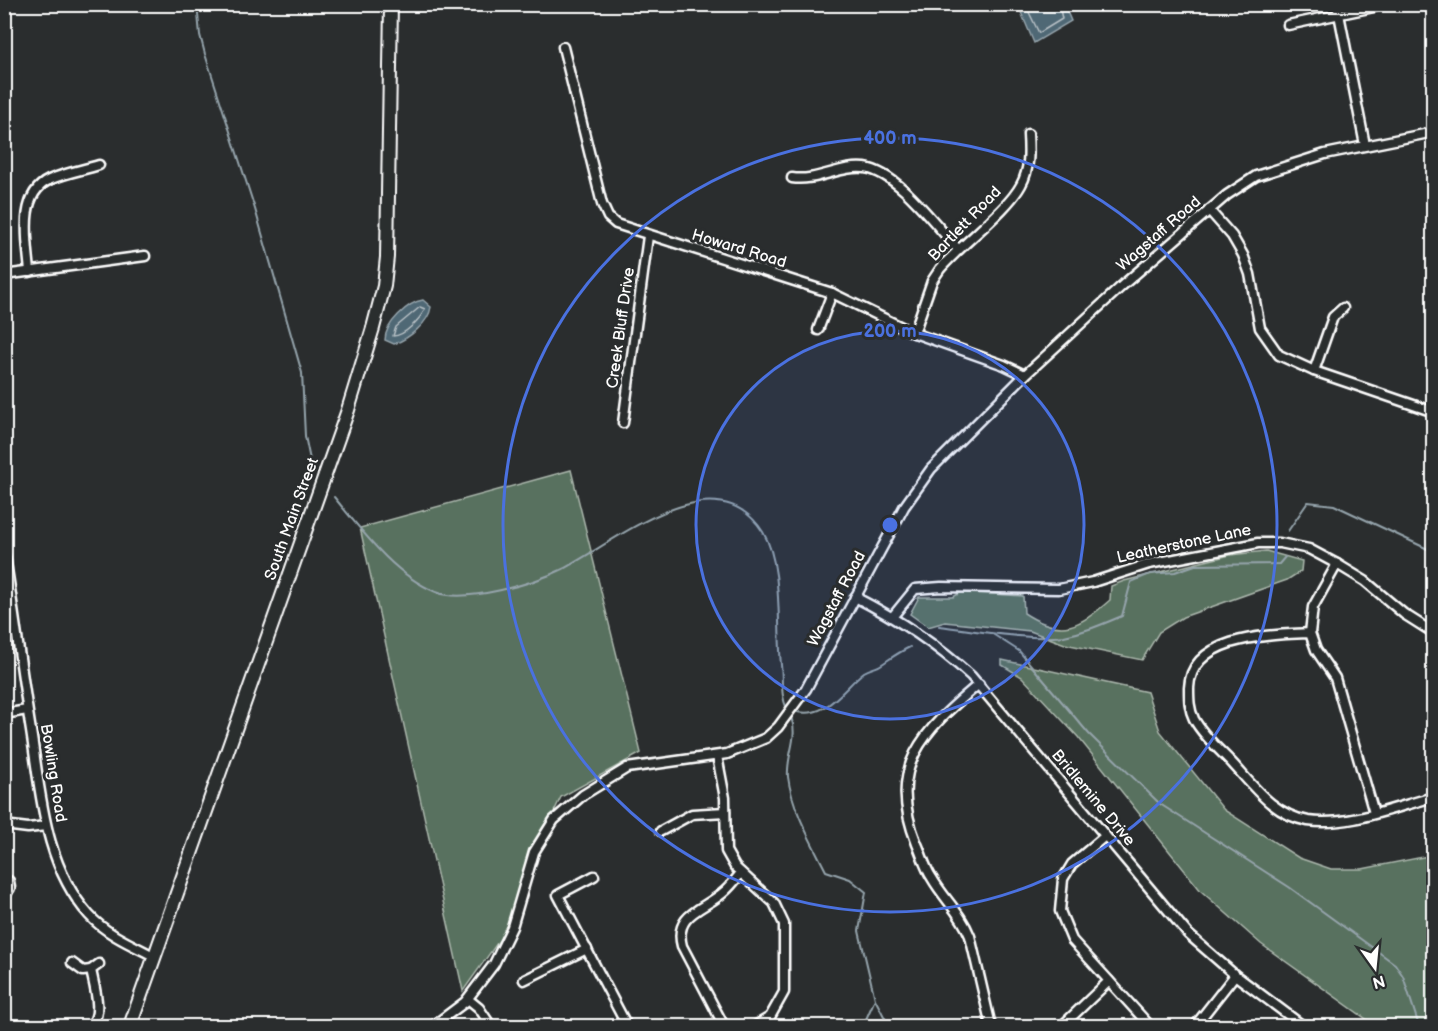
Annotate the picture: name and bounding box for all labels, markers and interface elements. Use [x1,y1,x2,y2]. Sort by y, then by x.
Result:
text: 400 m [863,128,917,149]
street label: Bartlett Road [925,183,1005,265]
street label: Wagstaff Road [1113,192,1205,276]
street label: Howard Road [689,226,789,272]
street label: Creek Bluff Drive [603,266,639,390]
text: 200 m [863,321,917,342]
street label: South Main Street [261,455,323,583]
centre of rings [880,515,900,535]
street label: Leatherstone Lane [1115,520,1253,568]
street label: Wagstaff Road [804,548,870,650]
street label: Bowling Road [36,722,70,824]
street label: Bridlemine Drive [1047,746,1139,850]
north arrow [1345,938,1405,998]
text: N [1370,970,1387,992]

